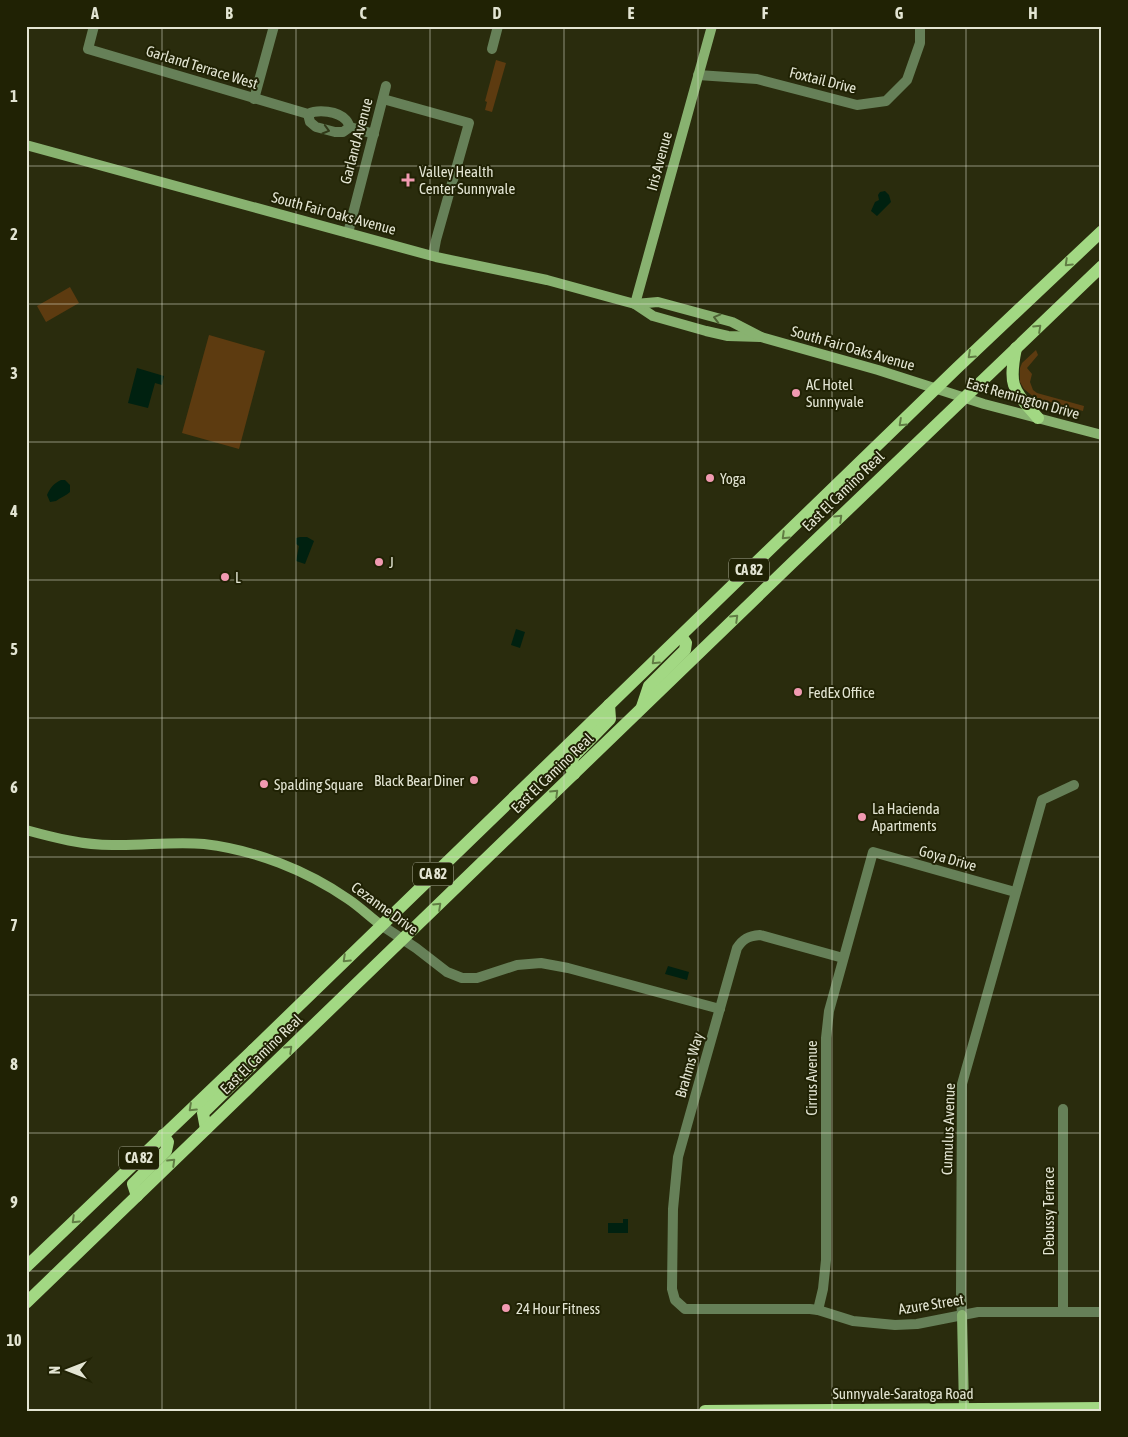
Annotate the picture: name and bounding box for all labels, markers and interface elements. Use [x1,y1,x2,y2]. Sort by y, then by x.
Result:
text: A [90,4,99,22]
text: B [225,4,233,22]
text: C [359,4,367,22]
text: D [493,4,502,22]
text: E [628,4,635,22]
text: F [762,4,769,22]
text: G [895,4,904,22]
text: H [1028,4,1038,22]
street label: Garland Terrace West [144,42,260,92]
street label: Foxtail Drive [788,63,859,97]
text: 1 [10,87,18,105]
street label: Garland Avenue [336,96,376,186]
one-way arrow [321,124,329,134]
street label: Iris Avenue [643,129,675,192]
place label: Valley Health Center Sunnyvale [419,163,515,197]
marker: Valley Health Center Sunnyvale [401,173,415,187]
street label: South Fair Oaks Avenue [270,188,398,238]
text: 2 [10,225,18,243]
one-way arrow [1065,257,1074,266]
one-way arrow [712,313,721,324]
street label: South Fair Oaks Avenue [789,322,917,374]
one-way arrow [1032,325,1041,334]
one-way arrow [968,349,977,358]
text: 3 [10,364,18,382]
street label: East Remington Drive [964,374,1082,422]
place label: AC Hotel Sunnyvale [806,376,864,410]
marker: AC Hotel Sunnyvale [790,387,802,399]
one-way arrow [898,417,907,426]
street label: East El Camino Real [799,448,887,534]
place label: Yoga [720,470,746,487]
marker: Yoga [704,472,716,484]
text: 4 [9,502,18,520]
one-way arrow [833,515,842,524]
one-way arrow [782,530,791,539]
place label: J [389,554,394,571]
marker: J [373,556,385,568]
road number: CA 82 [729,558,769,582]
place label: L [235,569,241,586]
marker: L [219,571,231,583]
one-way arrow [729,615,738,624]
text: 5 [10,640,18,658]
one-way arrow [652,655,661,664]
place label: FedEx Office [808,684,875,701]
marker: FedEx Office [792,686,804,698]
street label: East El Camino Real [508,730,596,816]
place label: Black Bear Diner [374,772,465,789]
marker: Black Bear Diner [468,774,480,786]
place label: Spalding Square [274,776,364,793]
text: 6 [10,778,18,796]
marker: Spalding Square [258,778,270,790]
one-way arrow [549,790,558,799]
place label: La Hacienda Apartments [872,800,940,834]
marker: La Hacienda Apartments [856,811,868,823]
street label: Goya Drive [917,842,979,874]
road number: CA 82 [413,862,453,886]
street label: Cezanne Drive [348,878,422,938]
one-way arrow [432,903,441,912]
text: 7 [10,916,18,934]
one-way arrow [343,953,352,962]
street label: East El Camino Real [217,1011,305,1097]
street label: Brahms Way [672,1030,706,1100]
street label: Cirrus Avenue [803,1040,820,1116]
one-way arrow [283,1046,292,1055]
text: 8 [10,1055,18,1073]
street label: Cumulus Avenue [938,1082,958,1175]
one-way arrow [189,1102,198,1111]
road number: CA 82 [119,1146,159,1170]
one-way arrow [166,1159,175,1168]
street label: Debussy Terrace [1040,1166,1057,1255]
text: 9 [10,1193,18,1211]
one-way arrow [71,1215,80,1224]
street label: Azure Street [897,1290,965,1318]
place label: 24 Hour Fitness [516,1300,600,1317]
marker: 24 Hour Fitness [500,1302,512,1314]
text: 10 [6,1331,22,1349]
north arrow [42,1344,92,1394]
text: N [47,1366,63,1374]
street label: Sunnyvale-Saratoga Road [832,1385,974,1402]

